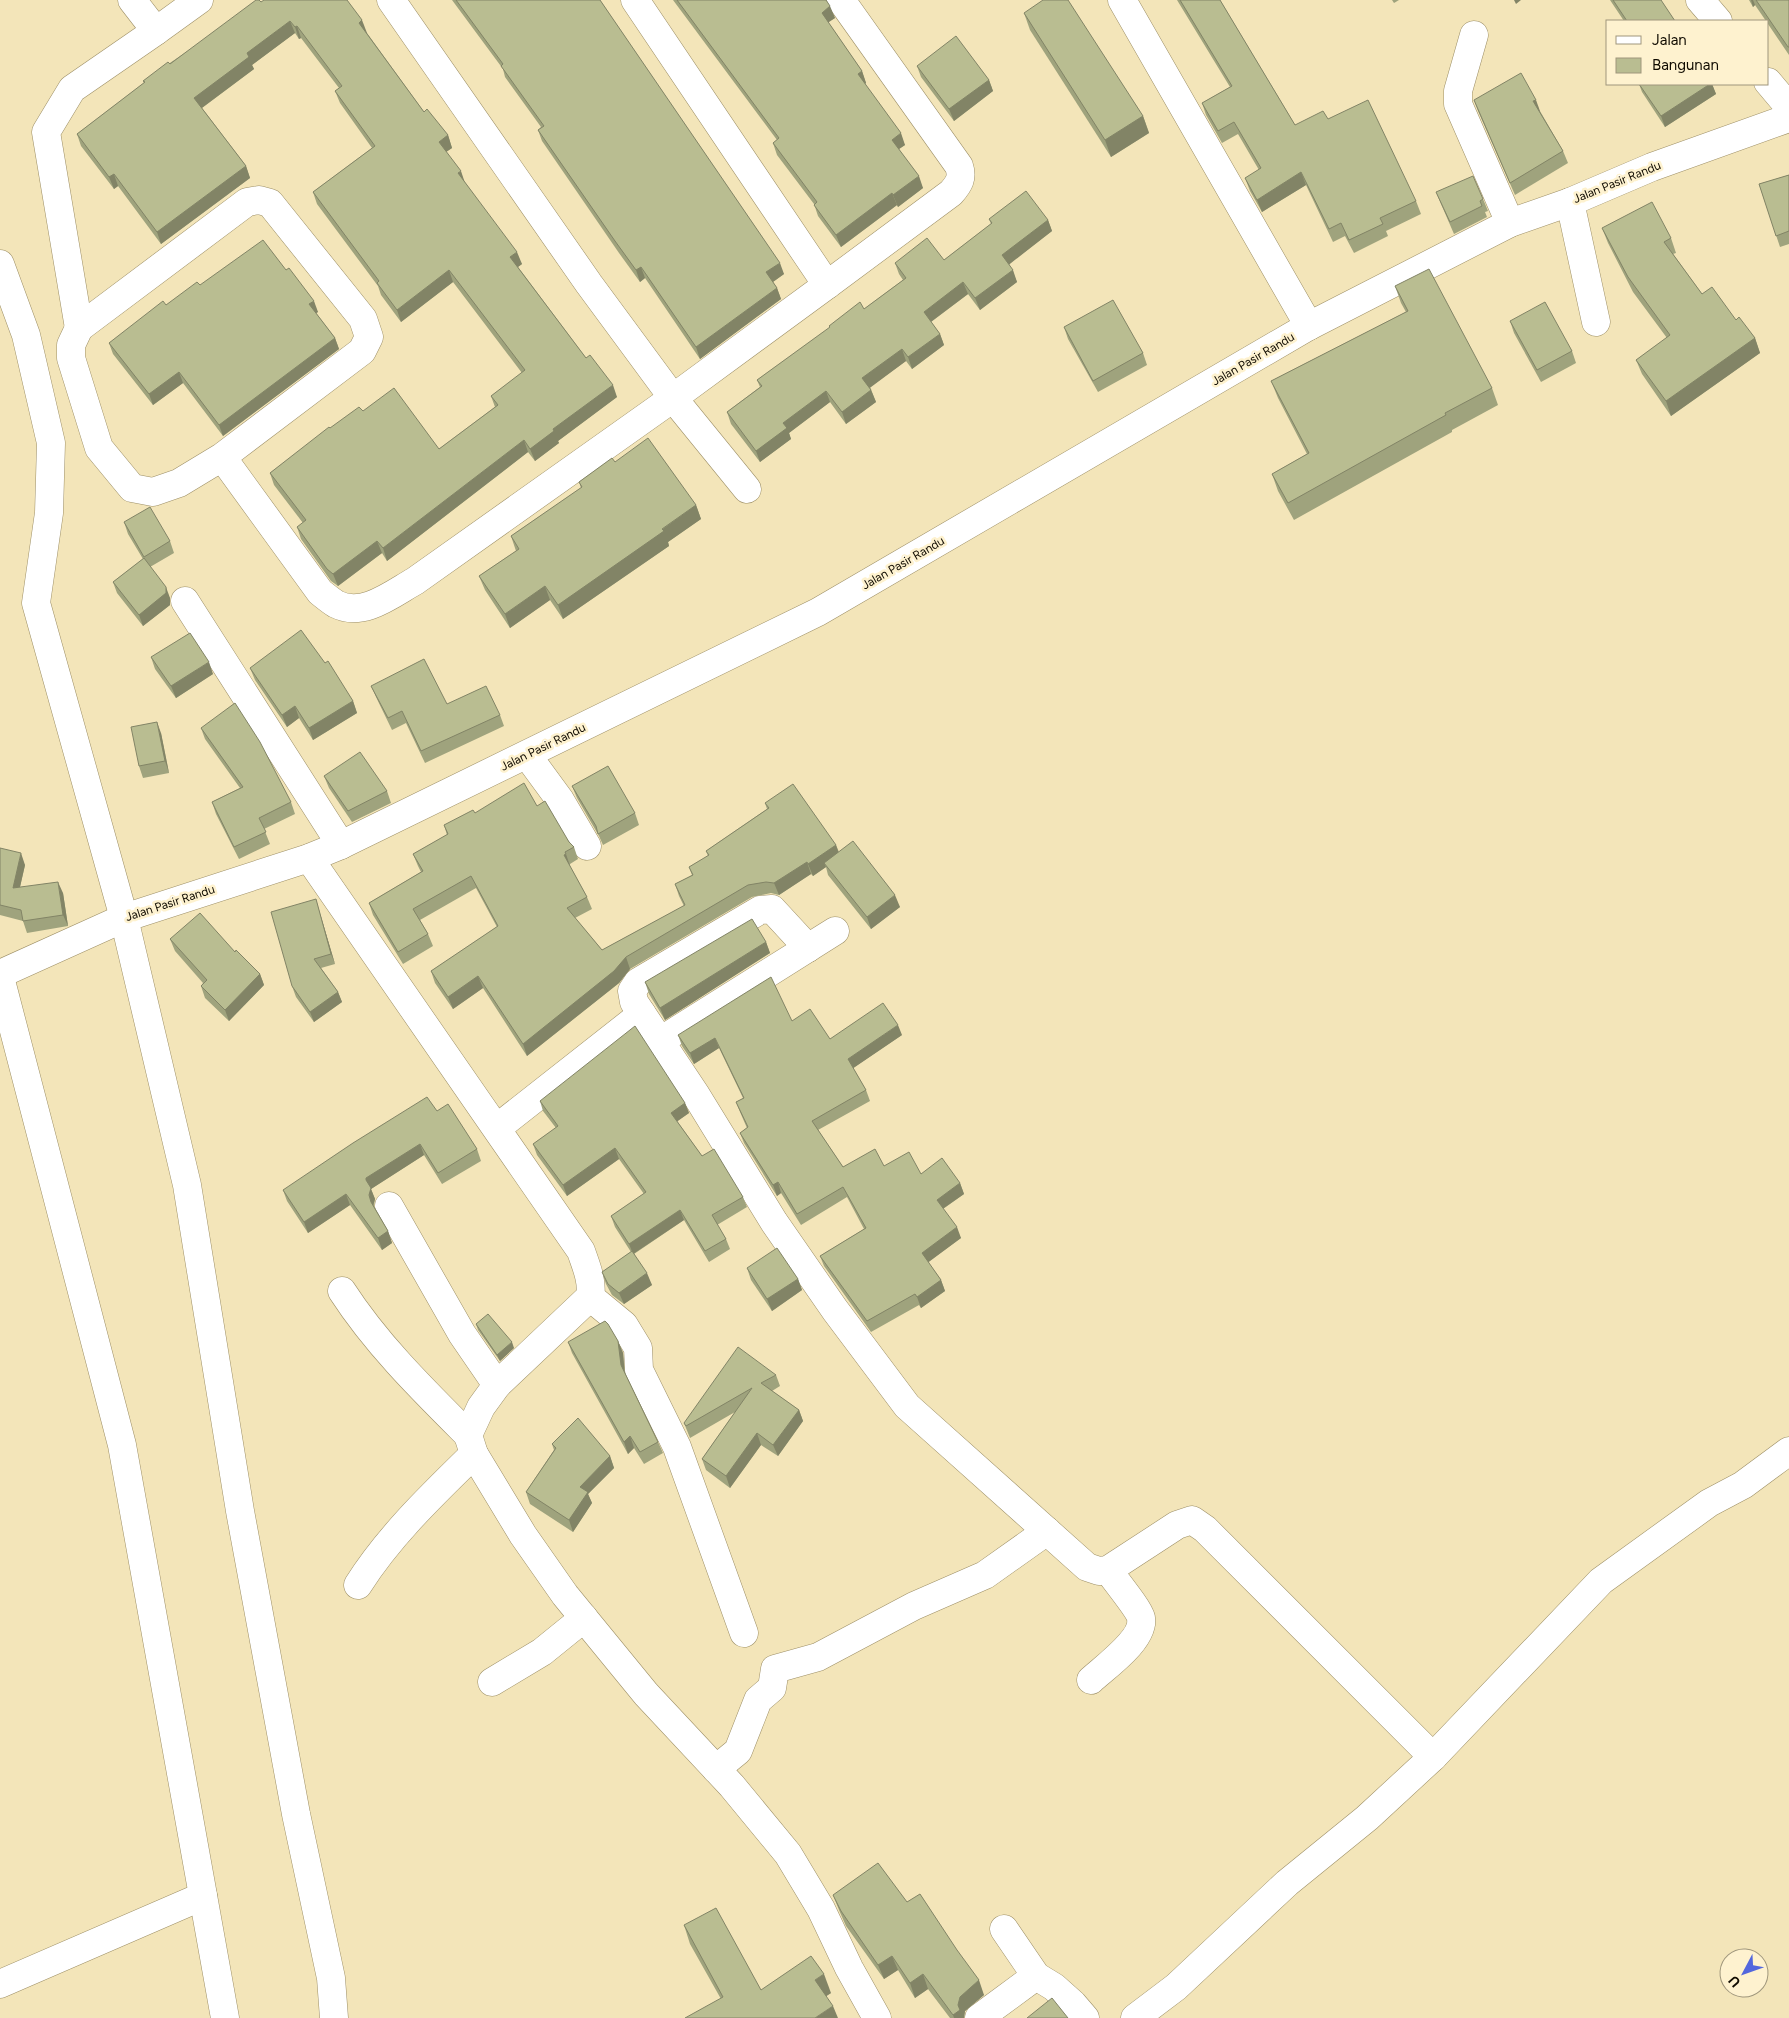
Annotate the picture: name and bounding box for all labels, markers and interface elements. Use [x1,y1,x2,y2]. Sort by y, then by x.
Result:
legend [1606,20,1769,85]
text: Jalan [1652,31,1687,49]
text: Bangunan [1652,56,1719,74]
street label: Jalan Pasir Randu [1571,158,1663,206]
street label: Jalan Pasir Randu [1209,330,1297,388]
street label: Jalan Pasir Randu [859,534,947,592]
street label: Jalan Pasir Randu [498,720,588,774]
street label: Jalan Pasir Randu [124,882,216,924]
north arrow [1719,1948,1769,1998]
text: U [1725,1972,1744,1990]

